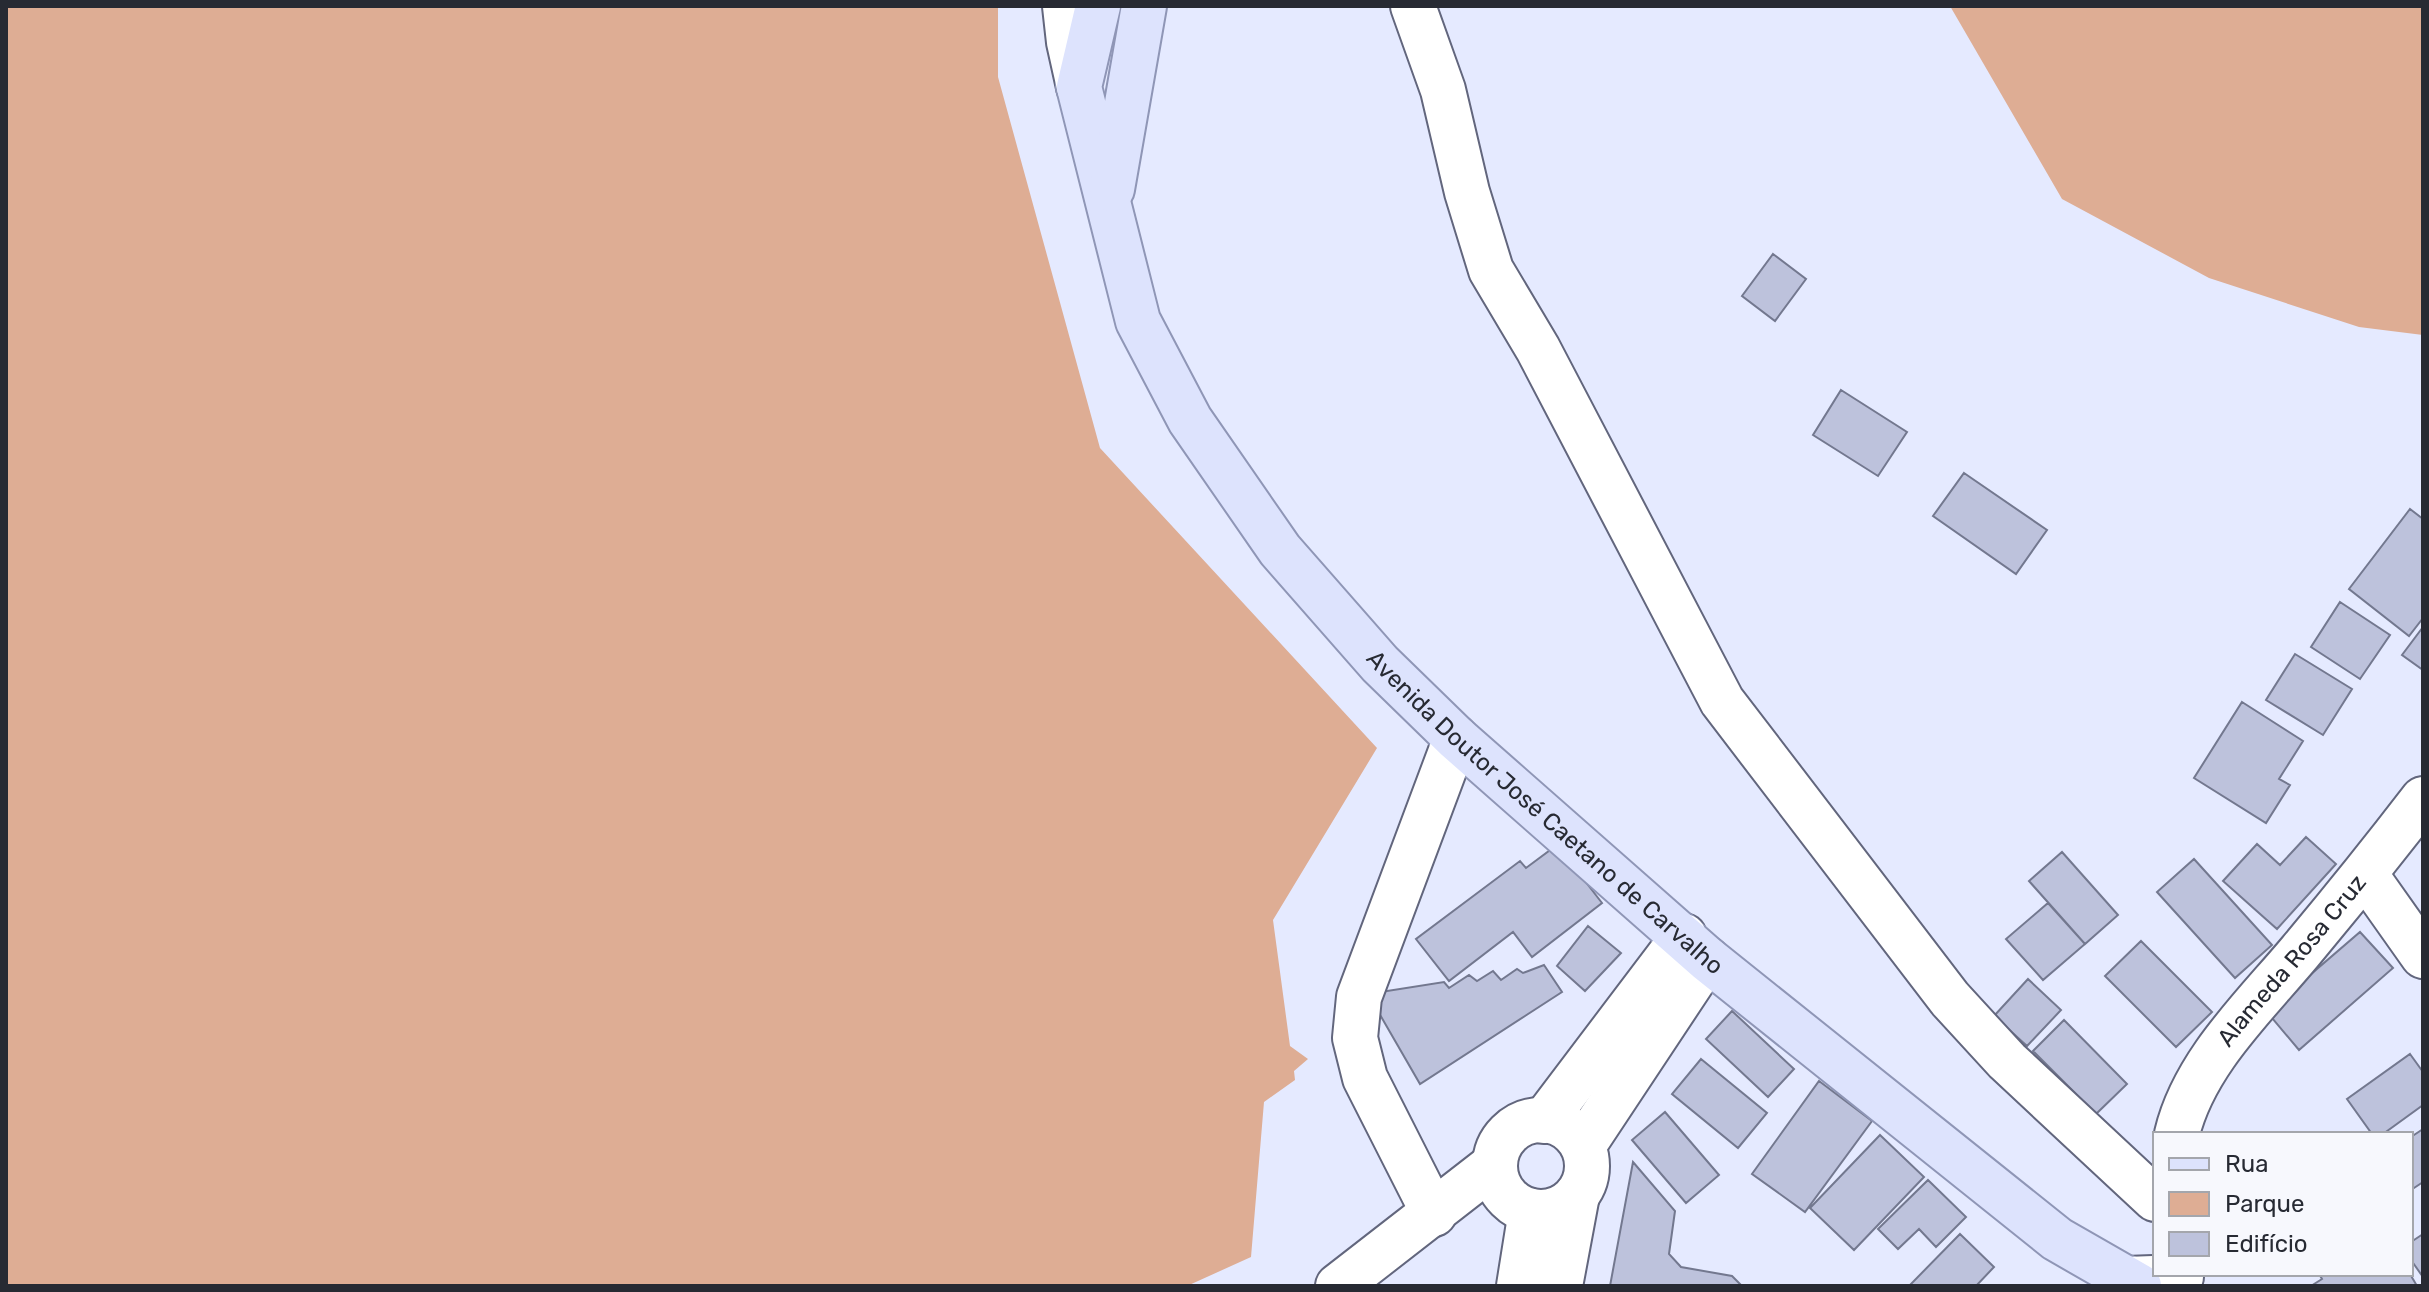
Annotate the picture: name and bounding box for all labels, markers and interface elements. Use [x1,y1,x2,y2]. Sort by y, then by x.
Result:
street label: Avenida Doutor José Caetano de Carvalho [1361,645,1729,980]
street label: Alameda Rosa Cruz [2212,869,2372,1052]
legend [2153,1132,2413,1276]
text: Rua [2225,1150,2268,1178]
text: Parque [2225,1190,2304,1218]
text: Edifício [2225,1230,2308,1258]

